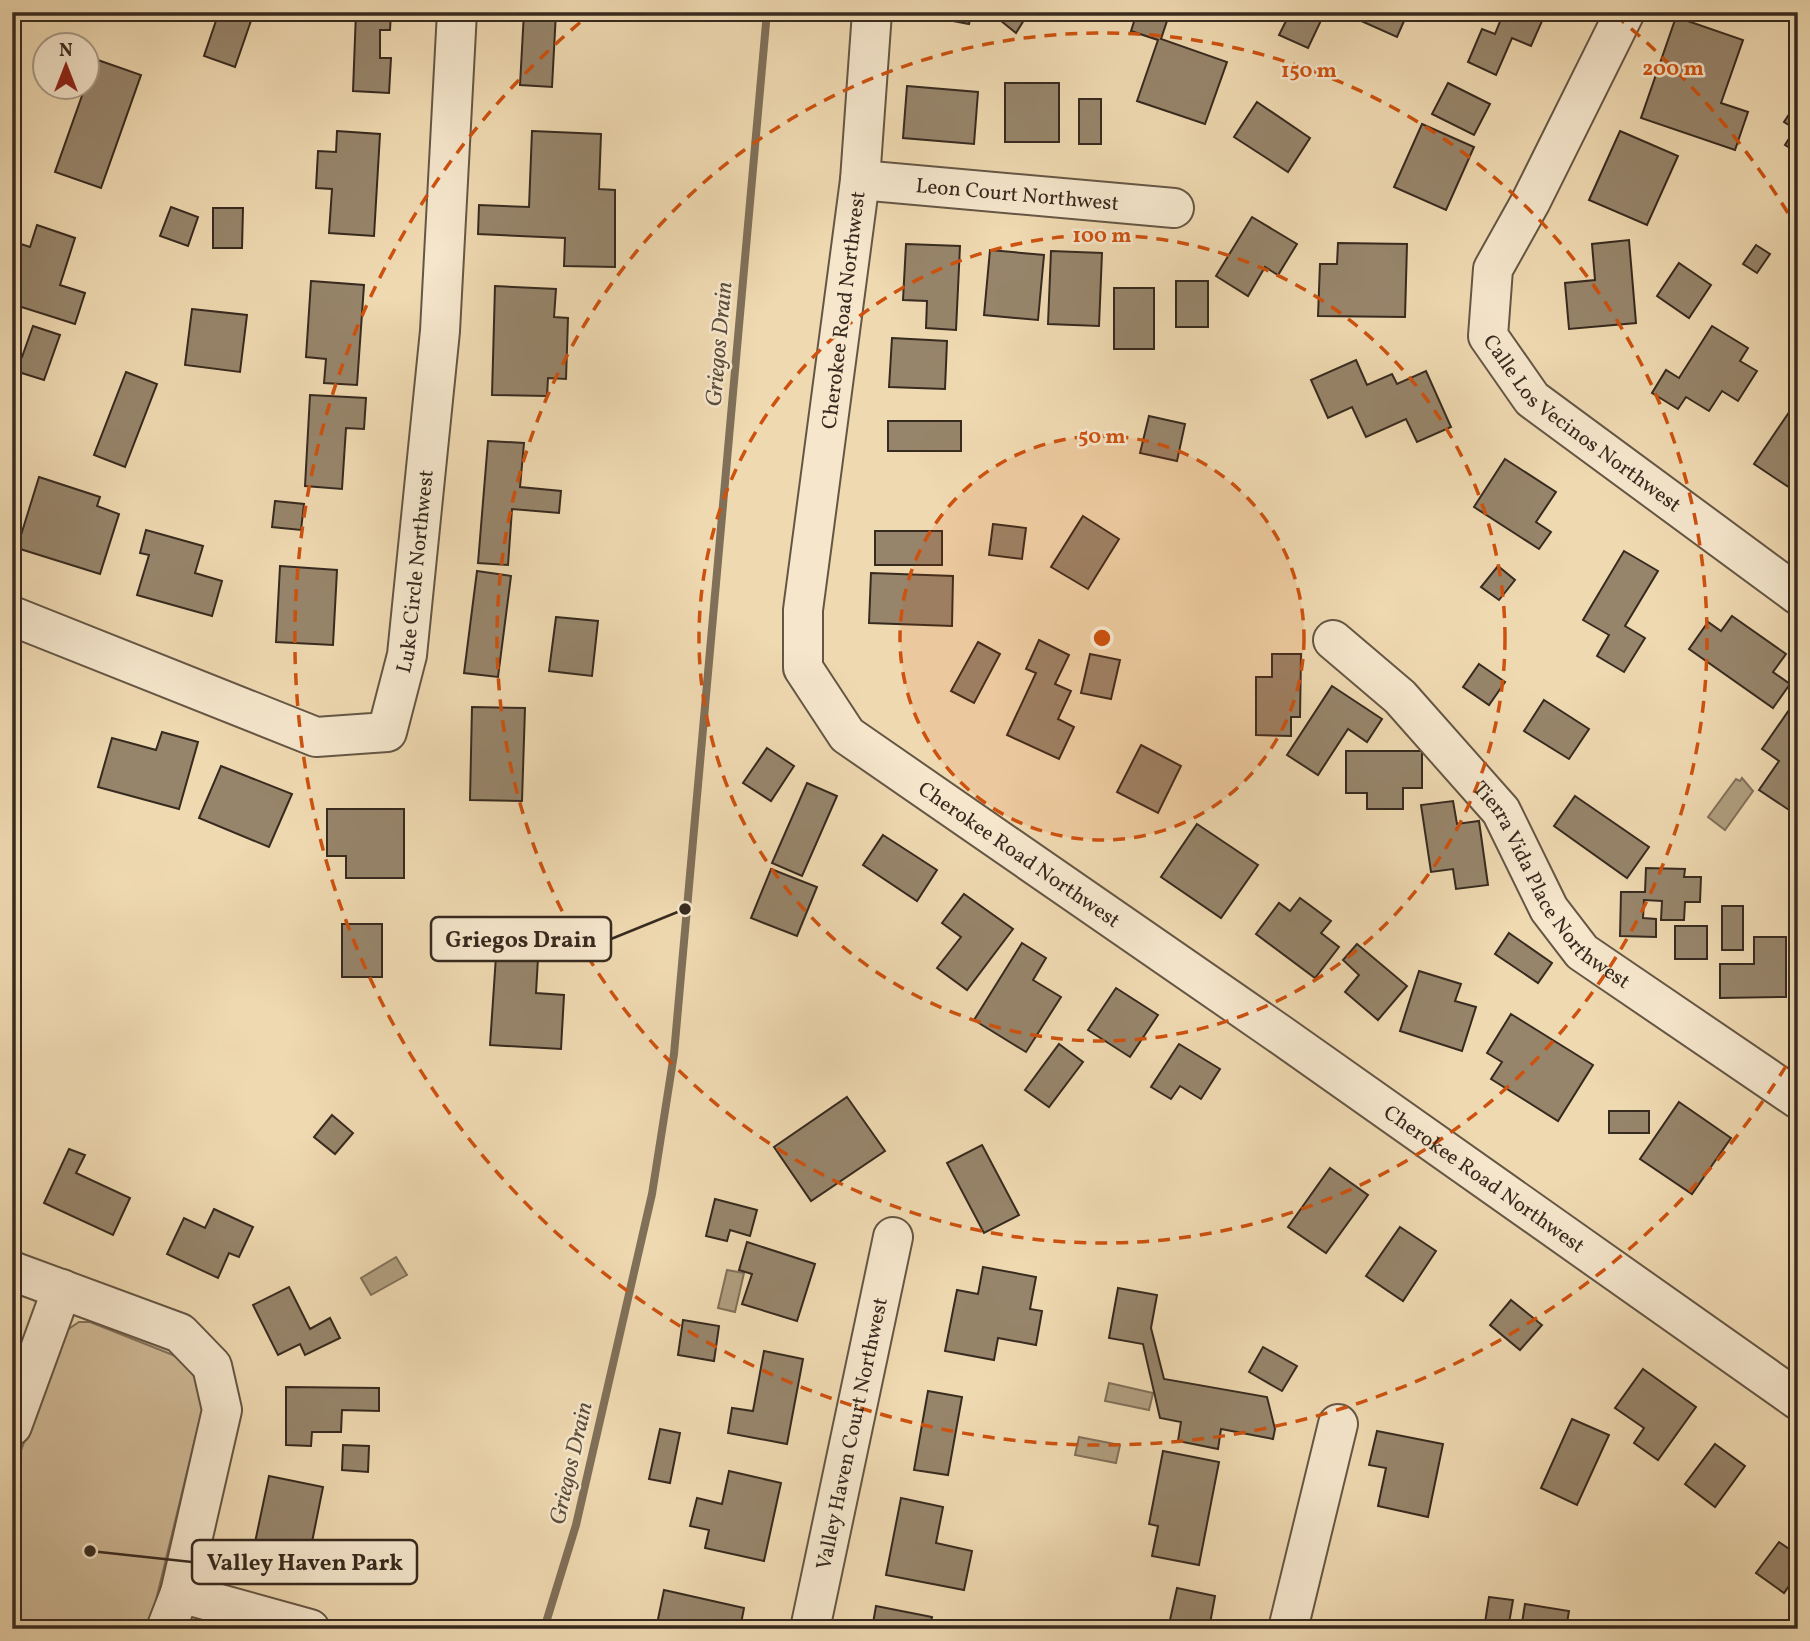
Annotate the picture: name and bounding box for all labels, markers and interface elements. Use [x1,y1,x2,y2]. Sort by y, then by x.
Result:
north arrow [32,32,102,102]
text: N [59,38,73,64]
text: 200 m [1642,55,1704,84]
text: 150 m [1281,57,1337,86]
street label: Leon Court Northwest [914,172,1120,219]
street label: Cherokee Road Northwest [815,189,873,431]
text: 100 m [1072,222,1132,251]
water label: Griegos Drain [699,280,741,408]
street label: Calle Los Vecinos Northwest [1475,329,1686,520]
text: 50 m [1078,423,1126,452]
street label: Luke Circle Northwest [390,468,442,676]
centre of rings [1090,626,1114,650]
street label: Cherokee Road Northwest [912,775,1126,936]
street label: Tierra Vida Place Northwest [1465,776,1636,997]
callout: Griegos Drain [431,917,611,961]
text: Griegos Drain [445,925,597,957]
street label: Cherokee Road Northwest [1377,1099,1590,1261]
street label: Valley Haven Court Northwest [810,1295,896,1572]
water label: Griegos Drain [542,1399,602,1528]
callout: Valley Haven Park [192,1540,417,1584]
text: Valley Haven Park [207,1548,403,1580]

